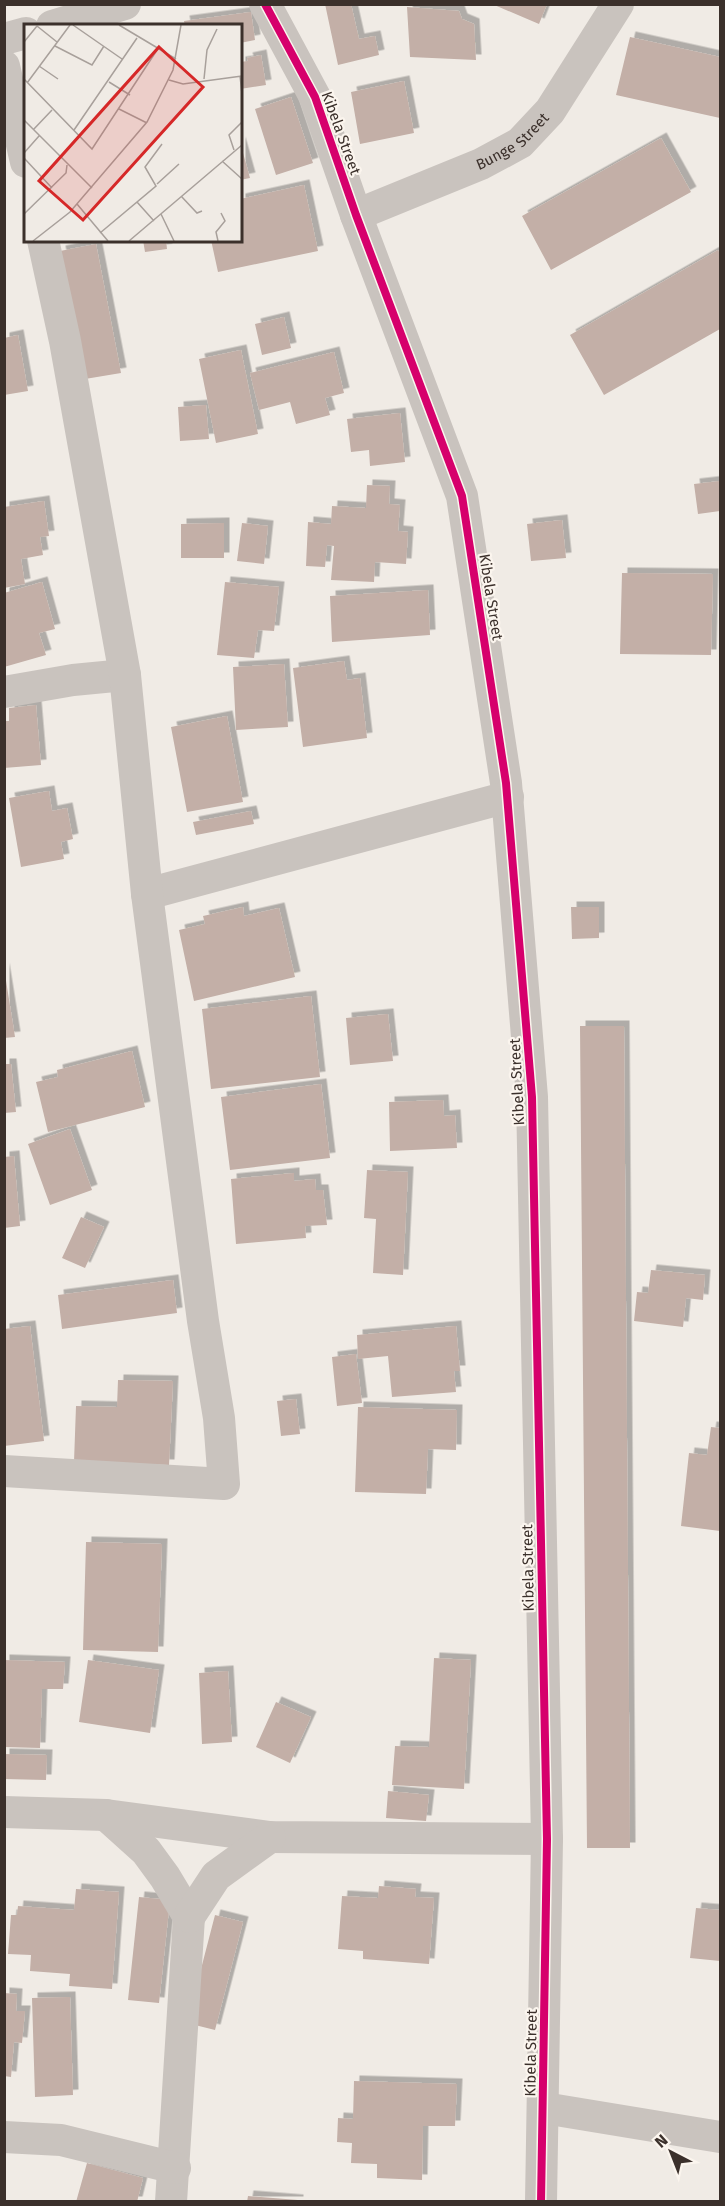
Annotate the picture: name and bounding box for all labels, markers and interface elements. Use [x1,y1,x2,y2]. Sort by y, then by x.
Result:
inset map [24,24,242,242]
street label: Kibela Street [318,89,365,178]
street label: Bunge Street [473,109,553,174]
street label: Kibela Street [475,552,507,642]
street label: Kibela Street [506,1037,528,1126]
street label: Kibela Street [518,1524,538,1612]
street label: Kibela Street [521,2009,541,2097]
north arrow [641,2122,701,2182]
text: N [651,2131,672,2152]

